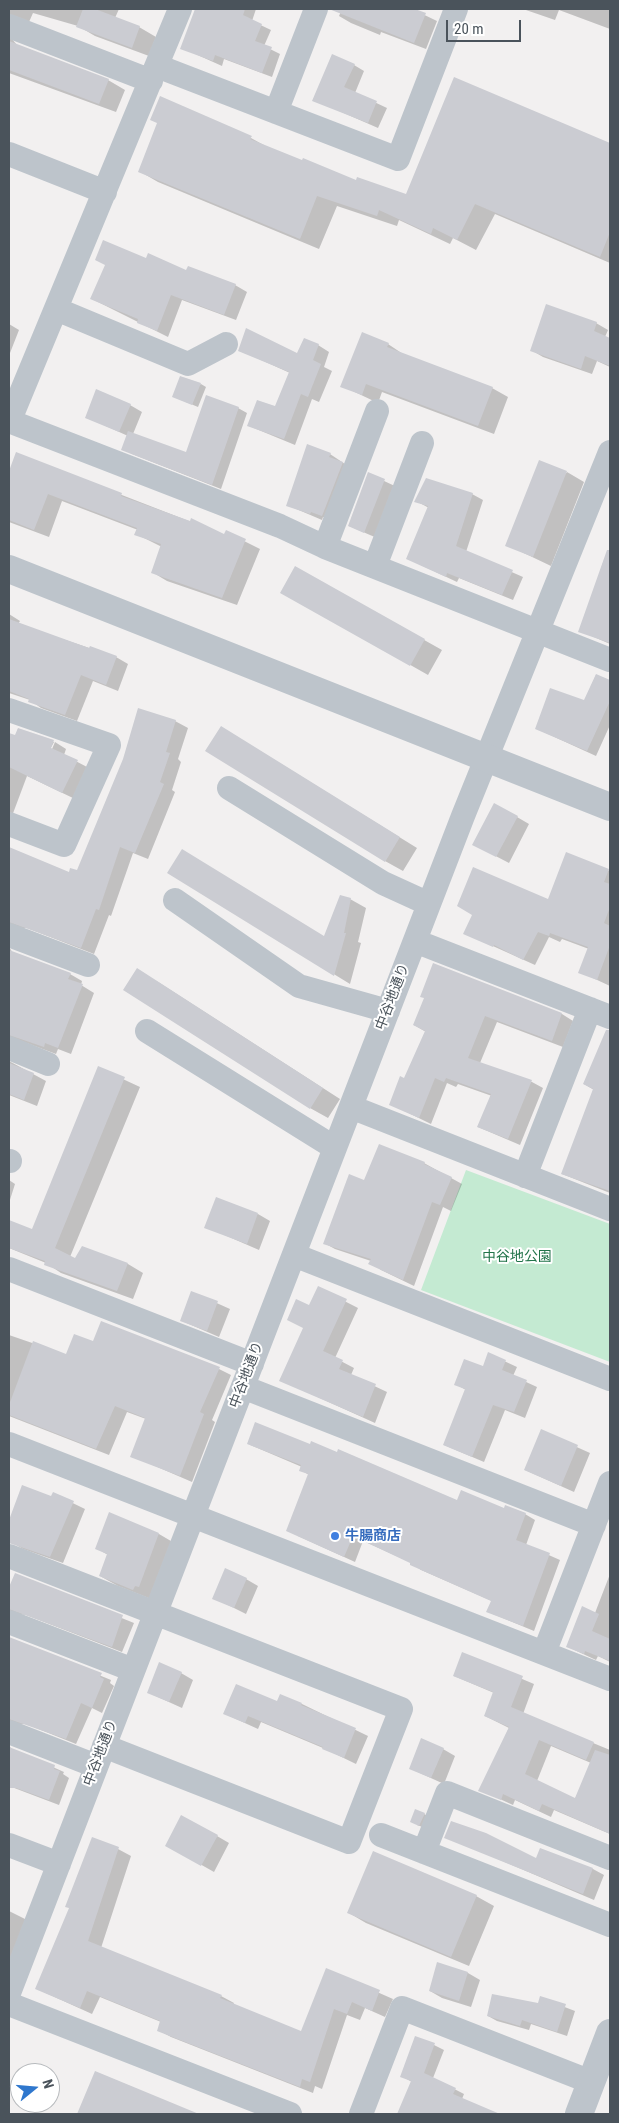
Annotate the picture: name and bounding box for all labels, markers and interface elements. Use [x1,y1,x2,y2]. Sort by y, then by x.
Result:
scale bar [449,10,524,42]
text: 20 m [454,20,484,38]
street label: 中谷地通り [373,961,413,1033]
park label: 中谷地公園 [482,1249,552,1265]
street label: 中谷地通り [227,1339,267,1411]
place label: 牛腸商店 [345,1528,401,1544]
marker: 牛腸商店 [329,1530,341,1542]
street label: 中谷地通り [81,1717,121,1789]
north arrow [10,2063,60,2113]
text: N [39,2077,57,2090]

